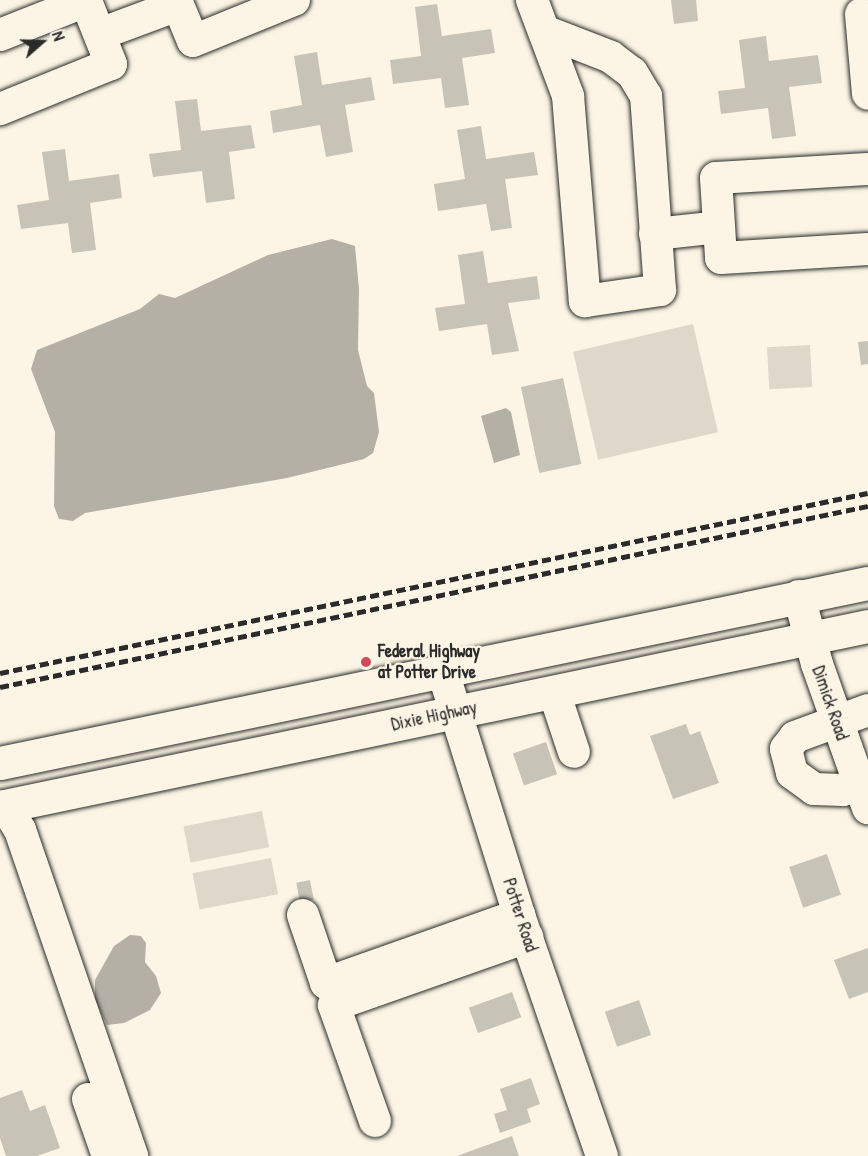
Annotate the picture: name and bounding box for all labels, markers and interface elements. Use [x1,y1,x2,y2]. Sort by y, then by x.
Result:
north arrow [12,12,72,72]
text: N [47,28,71,44]
place label: Federal Highway at Potter Drive [378,641,480,684]
marker: Federal Highway at Potter Drive [359,655,373,669]
street label: Dimick Road [807,663,853,743]
street label: Dixie Highway [389,696,479,736]
street label: Potter Road [498,876,542,954]

